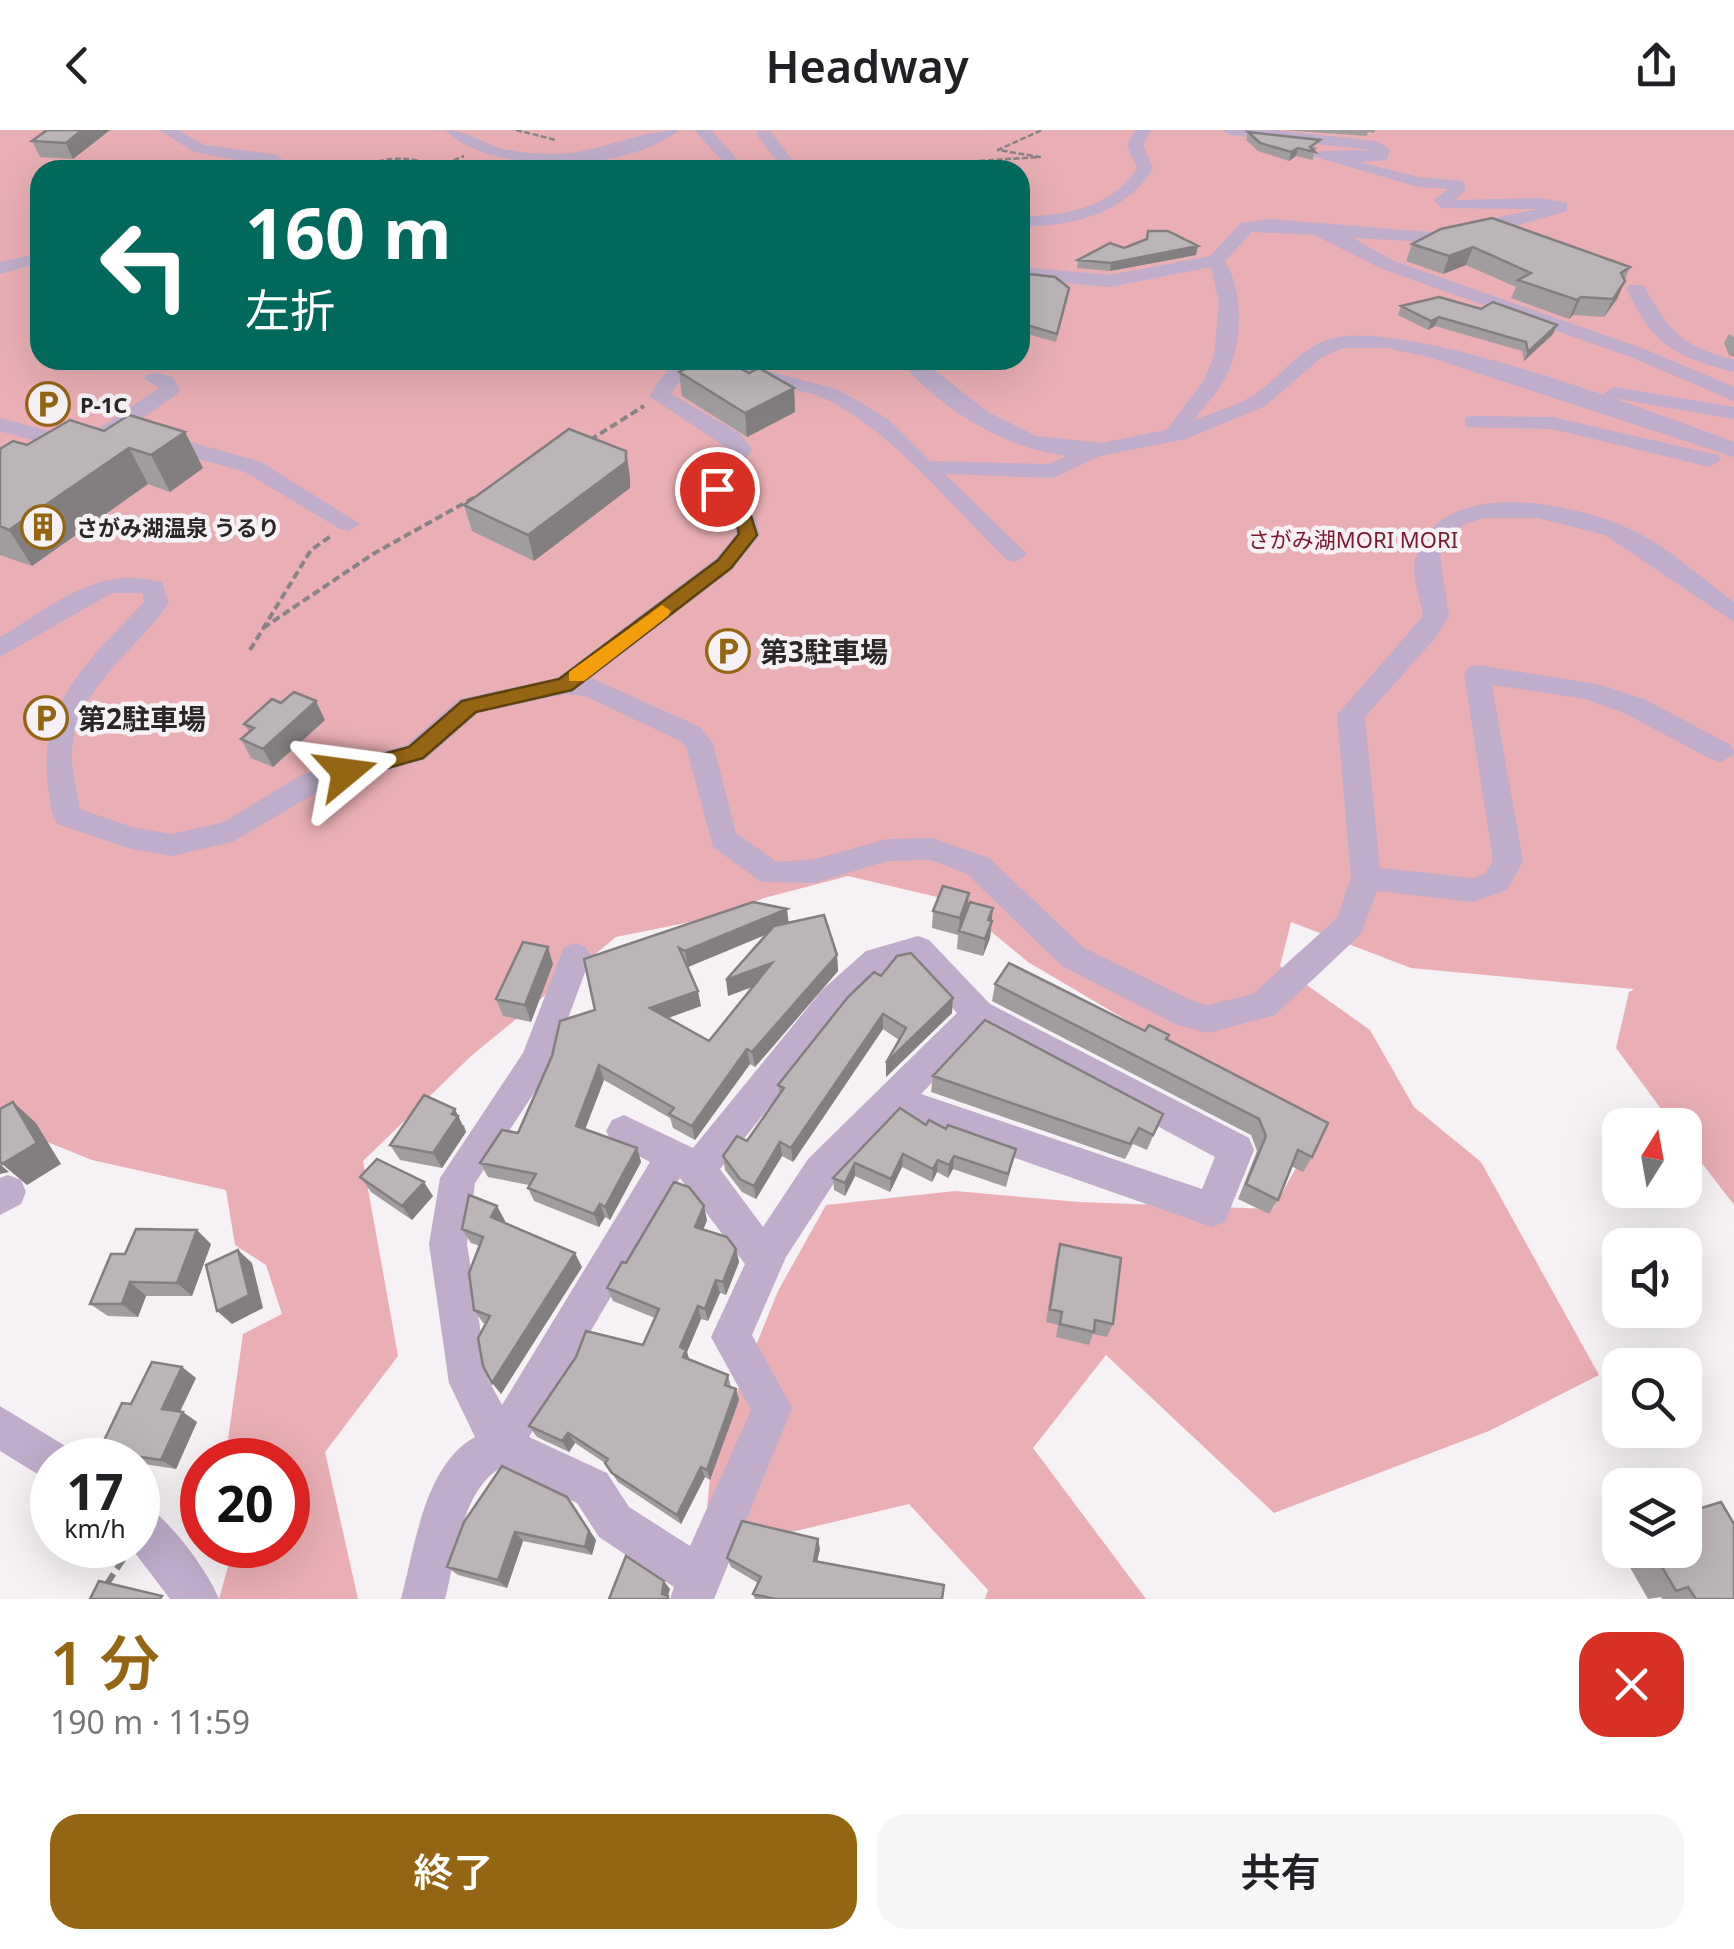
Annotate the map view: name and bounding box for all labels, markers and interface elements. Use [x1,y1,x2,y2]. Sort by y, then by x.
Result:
text: Headway [765,35,969,96]
icon: back [50,38,105,93]
icon: share [1629,38,1684,93]
text: 160 m [245,184,452,280]
icon: left [80,200,210,330]
text: 左折 [245,279,335,340]
parking icon: P-1C [25,381,71,427]
place label: P-1C [80,389,127,419]
pin [675,447,760,532]
icon: arrive [690,462,745,517]
building icon: さがみ湖温泉 うるり [20,504,66,550]
place label: さがみ湖温泉 うるり [76,512,280,542]
park label: さがみ湖MORI MORI [1248,524,1458,554]
parking icon: 第3駐車場 [705,628,751,674]
place label: 第3駐車場 [760,632,888,670]
parking icon: 第2駐車場 [23,695,69,741]
place label: 第2駐車場 [78,699,206,737]
position arrow [294,720,398,824]
north arrow [1602,1108,1702,1208]
map controls [1602,1108,1702,1568]
button: sound [1602,1228,1702,1328]
button: search [1602,1348,1702,1448]
speed limit sign: 20 [180,1438,310,1568]
text: 17 [66,1457,124,1525]
button: layers [1602,1468,1702,1568]
text: km/h [64,1511,126,1545]
text: 1 分 [50,1621,160,1703]
button: close [1579,1632,1684,1737]
text: 190 m · 11:59 [50,1700,250,1743]
button: 終了 [50,1814,857,1929]
button: 共有 [877,1814,1684,1929]

